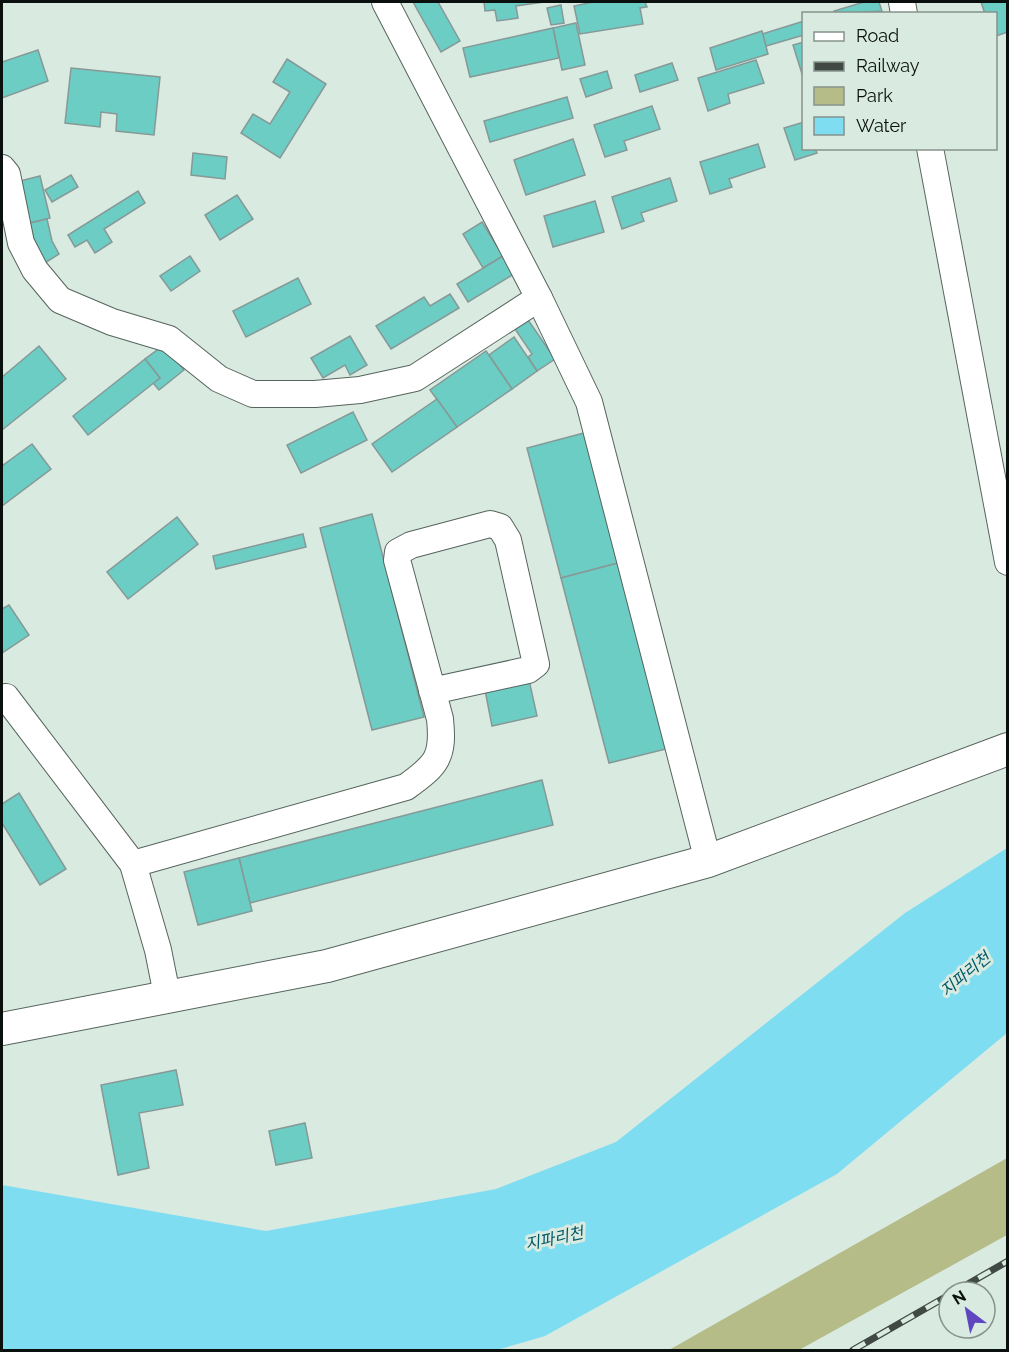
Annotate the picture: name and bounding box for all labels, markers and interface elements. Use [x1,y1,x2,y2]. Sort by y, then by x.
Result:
legend [802,12,997,150]
text: Road [856,25,899,46]
text: Railway [856,55,920,76]
text: Park [856,85,893,106]
text: Water [856,115,907,136]
water label: 지파리천 [937,947,996,1001]
water label: 지파리천 [523,1223,587,1254]
north arrow [937,1280,997,1340]
text: N [949,1286,970,1309]

